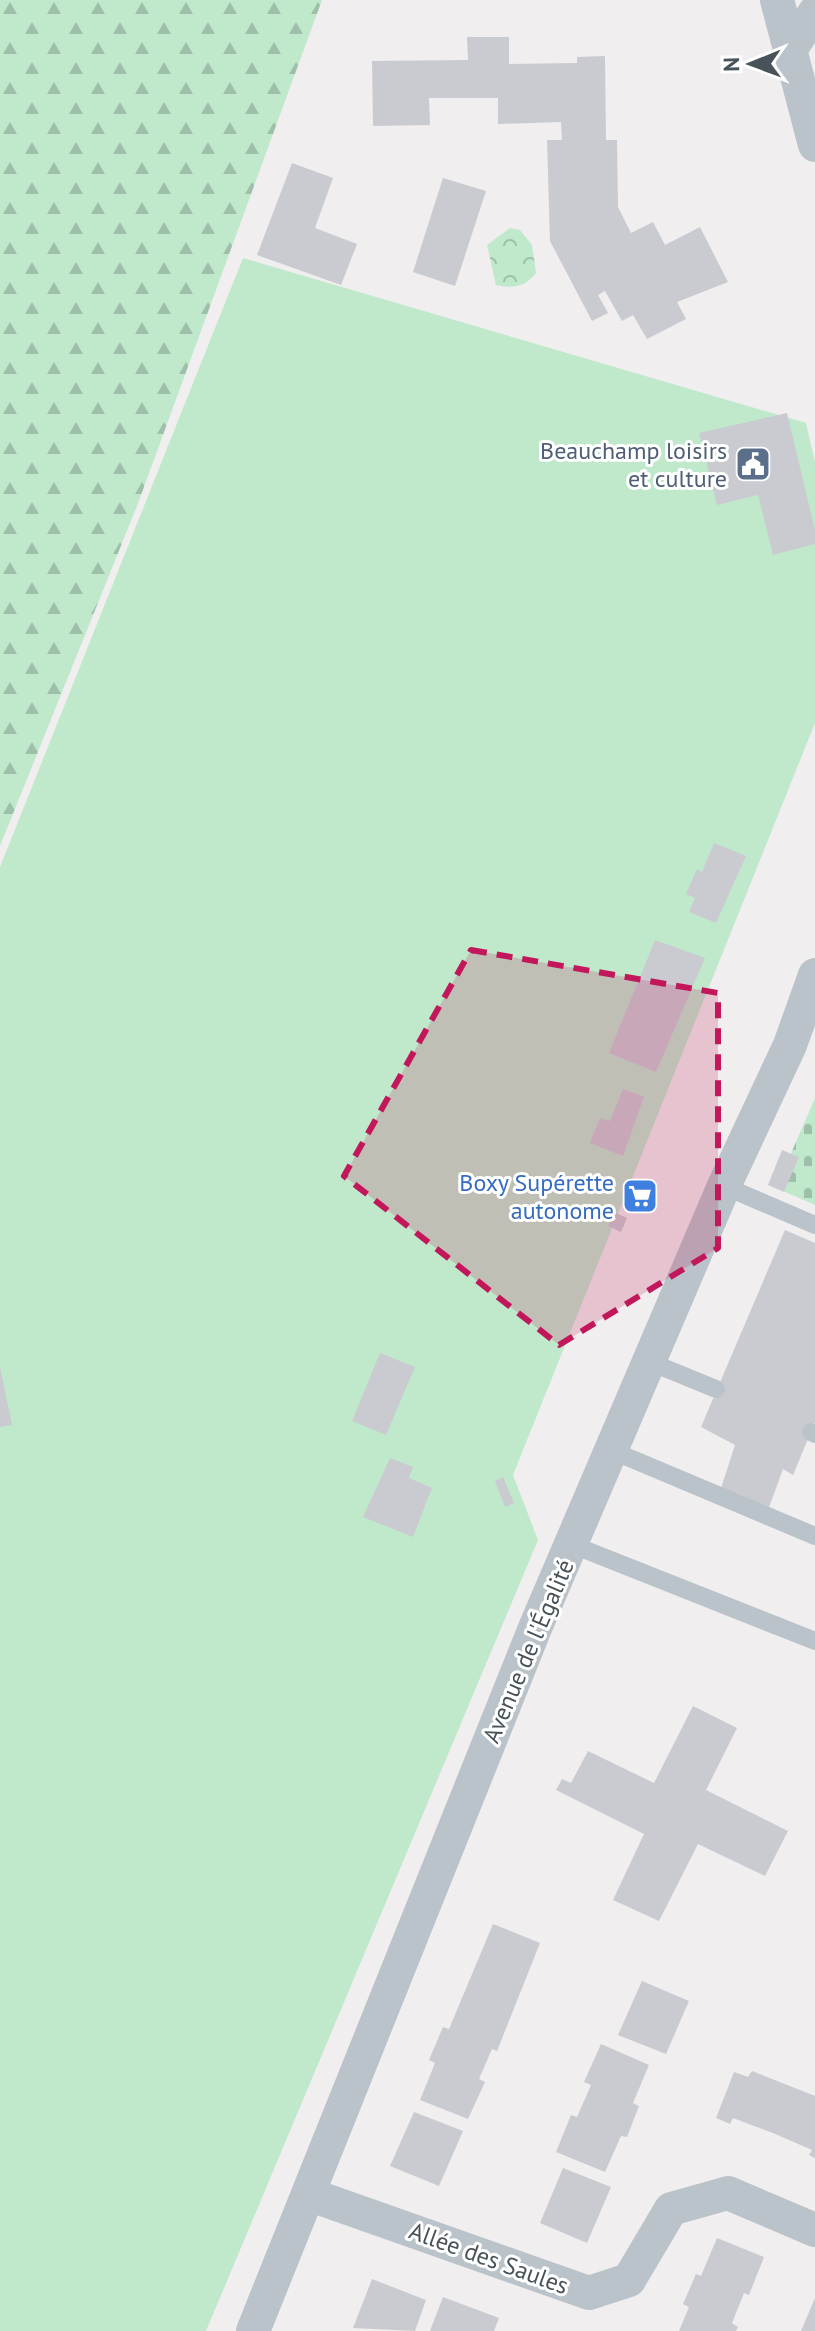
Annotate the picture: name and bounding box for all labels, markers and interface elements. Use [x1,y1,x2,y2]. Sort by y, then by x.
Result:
north arrow [711,24,791,104]
text: N [717,57,745,72]
place label: Beauchamp loisirs et culture [540,435,727,494]
public building icon: Beauchamp loisirs et culture [734,445,772,483]
place label: Boxy Supérette autonome [459,1167,614,1226]
supermarket icon: Boxy Supérette autonome [621,1177,659,1215]
street label: Avenue de l'Égalité [475,1555,581,1747]
street label: Allée des Saules [405,2215,573,2301]

